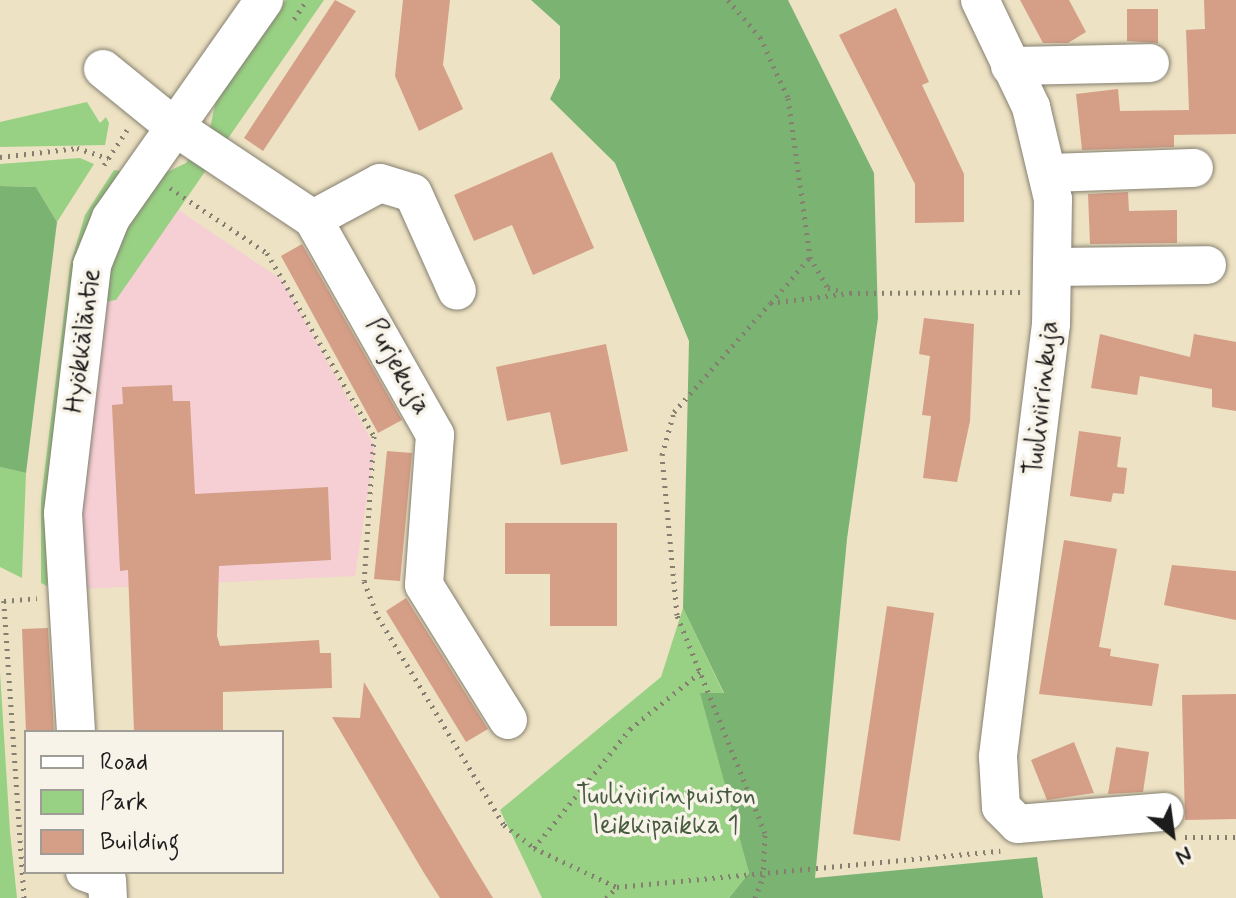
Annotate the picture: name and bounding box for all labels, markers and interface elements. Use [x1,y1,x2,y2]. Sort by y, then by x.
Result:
street label: Hyökkäläntie [60,267,108,415]
street label: Purjekuja [358,313,436,421]
street label: Tuuliviirinkuja [1019,319,1067,477]
legend [24,730,284,874]
text: Road [100,747,148,778]
park label: Tuuliviirinpuiston leikkipaikka 1 [576,781,756,842]
text: Park [100,787,148,818]
north arrow [1132,794,1212,874]
text: Building [100,827,180,858]
text: N [1170,839,1197,871]

